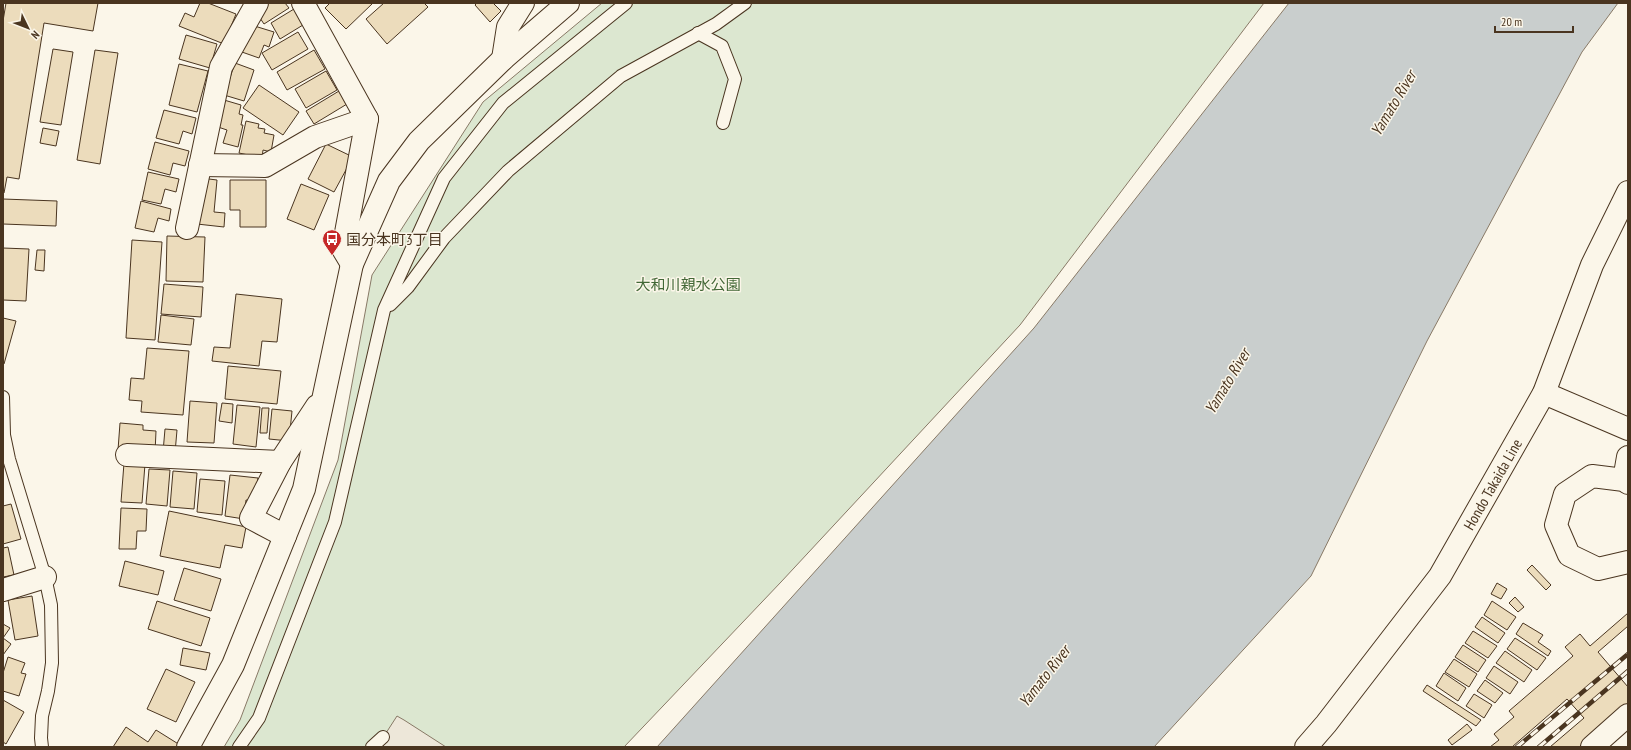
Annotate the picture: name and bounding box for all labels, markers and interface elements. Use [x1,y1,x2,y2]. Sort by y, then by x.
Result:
north arrow [8,8,48,48]
scale bar [1495,8,1573,34]
text: 20 m [1501,14,1522,29]
text: N [28,28,42,42]
water label: Yamato River [1366,65,1422,139]
bus stop icon: 国分本町3丁目 [321,228,343,256]
place label: 国分本町3丁目 [346,230,443,249]
park label: 大和川親水公園 [635,275,741,294]
water label: Yamato River [1200,343,1256,417]
street label: Hondo Takaida Line [1459,435,1526,533]
water label: Yamato River [1014,639,1076,711]

